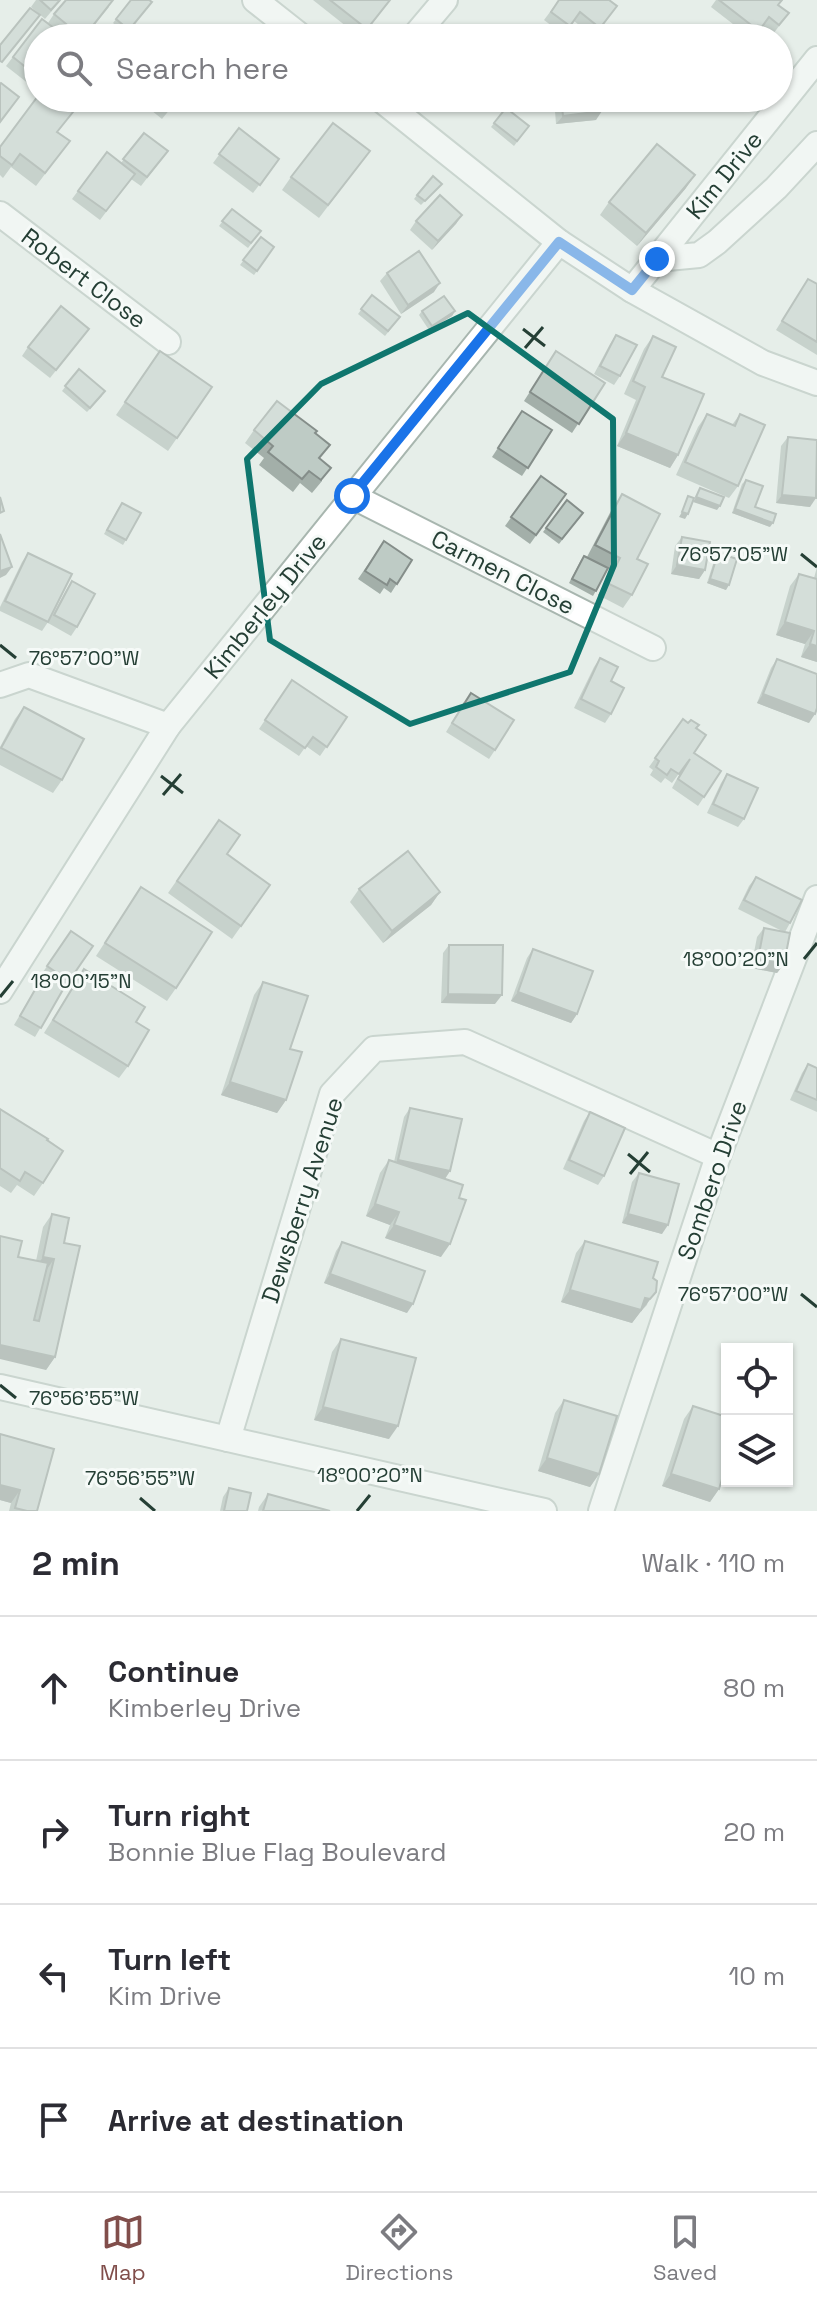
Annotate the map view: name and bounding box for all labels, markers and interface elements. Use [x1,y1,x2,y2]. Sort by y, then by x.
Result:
search box [24,24,793,112]
icon: search [52,46,96,90]
text: Search here [116,49,289,88]
street label: Kim Drive [679,125,769,225]
street label: Robert Close [15,221,153,335]
route end [639,241,675,277]
route start [334,478,370,514]
street label: Carmen Close [426,523,580,621]
street label: Kimberley Drive [197,527,333,685]
text: 76°57'05"W [678,541,788,567]
text: 76°57'00"W [29,645,139,671]
text: 18°00'20"N [683,946,789,972]
text: 18°00'15"N [30,968,132,994]
street label: Dewsberry Avenue [254,1093,350,1307]
street label: Sombero Drive [670,1096,754,1264]
text: 76°57'00"W [678,1281,788,1307]
map controls [721,1343,793,1487]
button: locate [721,1343,793,1415]
text: 76°56'55"W [29,1385,139,1411]
button: layers [721,1415,793,1487]
text: 18°00'20"N [317,1462,423,1488]
text: 76°56'55"W [85,1465,195,1491]
text: 2 min [32,1542,120,1585]
text: Walk · 110 m [642,1546,785,1580]
text: Continue [108,1652,239,1691]
icon: ahead [32,1666,76,1710]
text: 80 m [723,1671,785,1705]
text: Kimberley Drive [108,1691,301,1725]
text: Turn right [108,1796,251,1835]
icon: right [32,1810,76,1854]
text: 20 m [724,1815,785,1849]
text: Bonnie Blue Flag Boulevard [108,1835,447,1869]
text: Turn left [108,1940,231,1979]
icon: left [32,1954,76,1998]
text: 10 m [728,1959,785,1993]
text: Kim Drive [108,1979,222,2013]
icon: arrive [32,2098,76,2142]
text: Arrive at destination [108,2101,404,2140]
tab: Map [100,2210,146,2286]
tab: Directions [345,2210,453,2286]
tab: Saved [653,2210,717,2286]

